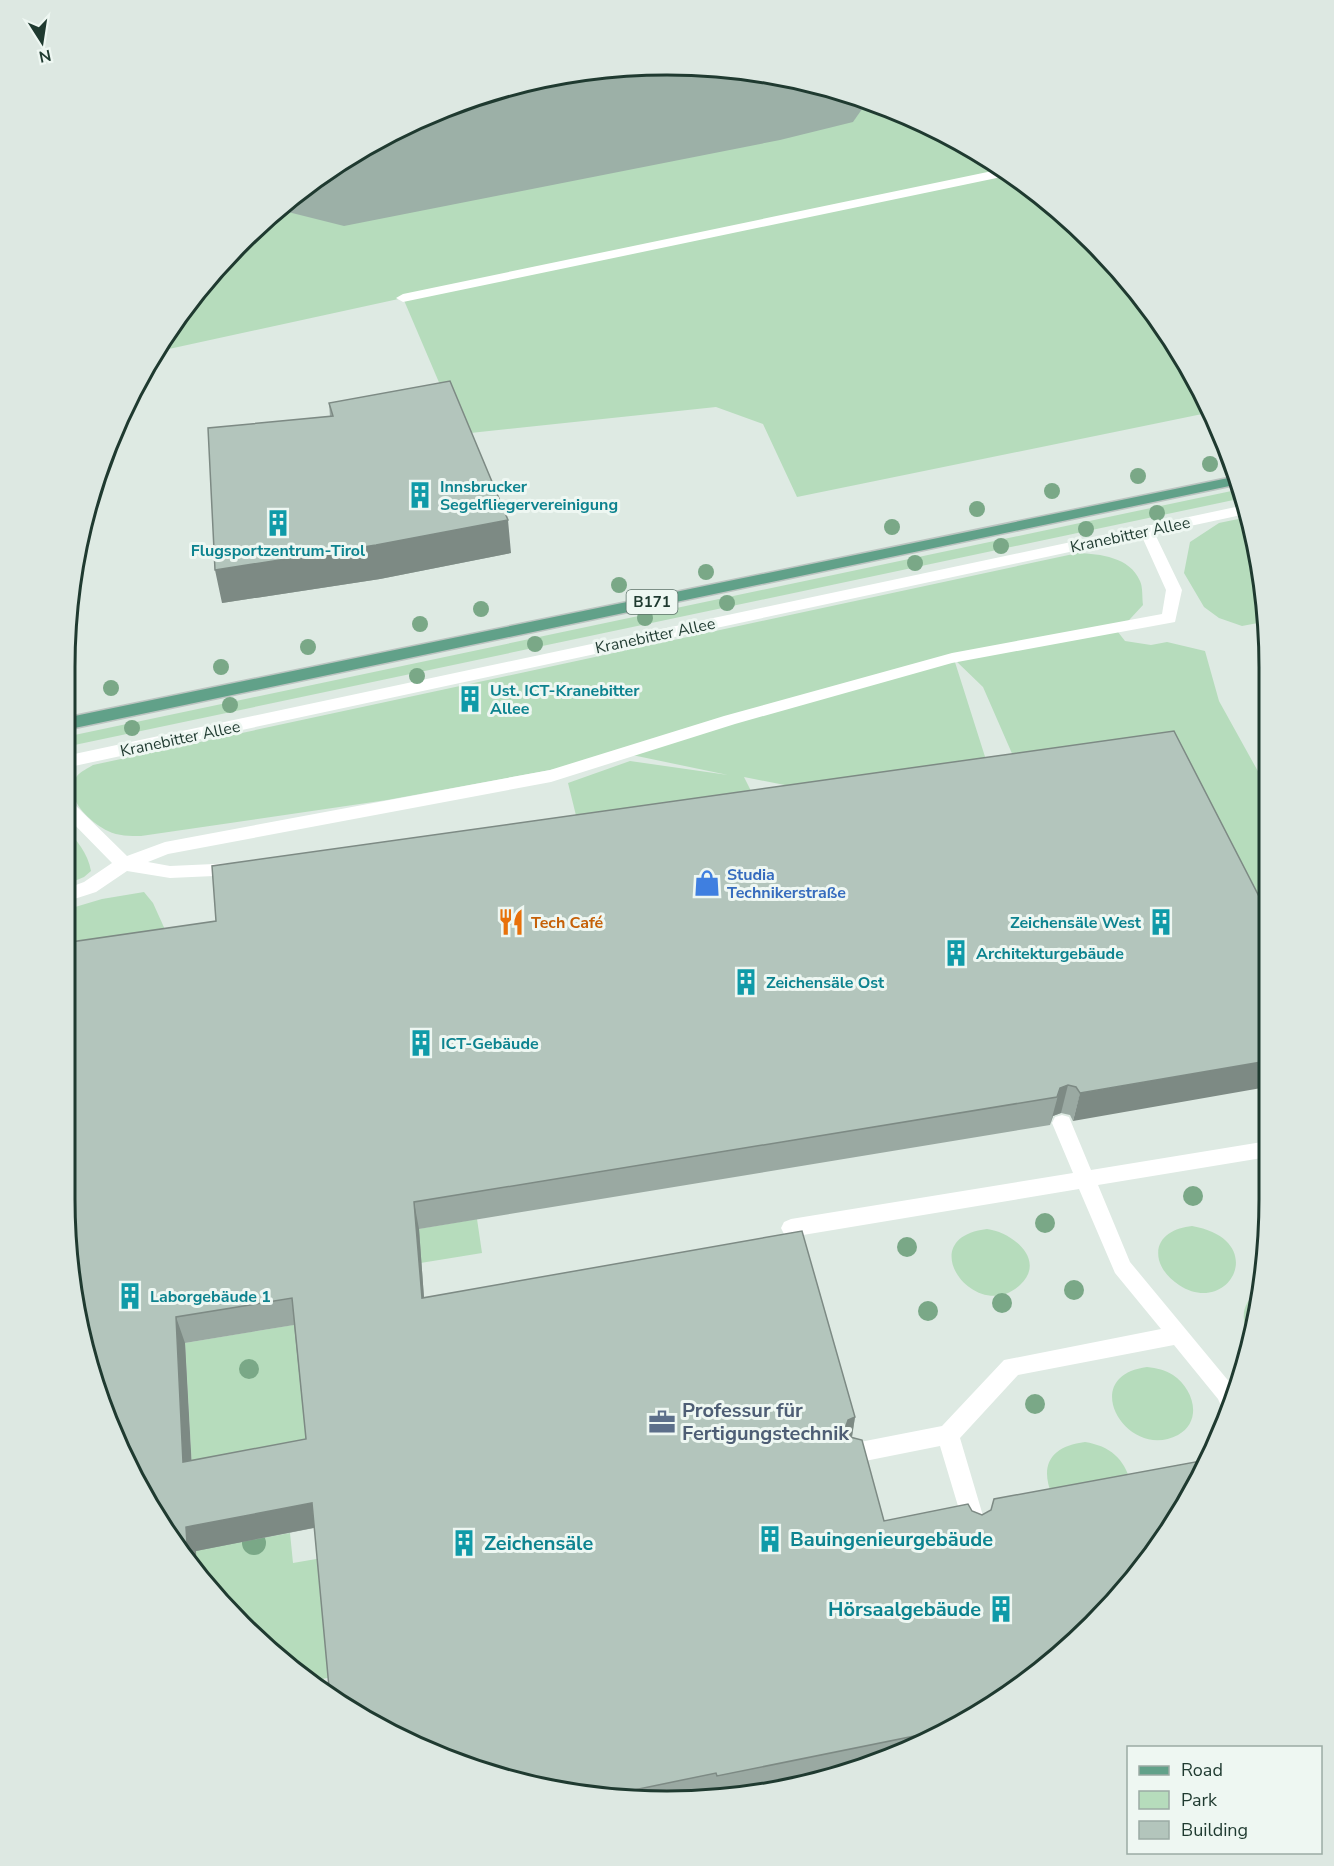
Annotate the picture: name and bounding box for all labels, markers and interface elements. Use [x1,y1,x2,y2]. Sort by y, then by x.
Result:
north arrow [12,12,72,72]
text: N [37,44,53,68]
place label: Innsbrucker Segelfliegervereinigung [440,476,618,516]
building icon: Innsbrucker Segelfliegervereinigung [405,480,435,510]
building icon: Flugsportzentrum-Tirol [263,508,293,538]
street label: Kranebitter Allee [1068,512,1192,558]
place label: Flugsportzentrum-Tirol [191,540,365,562]
road number: B171 [626,590,678,614]
street label: Kranebitter Allee [593,613,717,659]
place label: Ust. ICT-Kranebitter Allee [490,680,640,720]
building icon: Ust. ICT-Kranebitter Allee [455,684,485,714]
street label: Kranebitter Allee [118,716,242,762]
place label: Studia Technikerstraße [727,864,846,904]
shop icon: Studia Technikerstraße [692,868,722,898]
restaurant icon: Tech Café [496,907,526,937]
building icon: Zeichensäle West [1146,907,1176,937]
place label: Tech Café [531,912,604,934]
place label: Zeichensäle West [1010,912,1142,934]
building icon: Architekturgebäude [941,938,971,968]
place label: Architekturgebäude [976,943,1124,965]
building icon: Zeichensäle Ost [731,967,761,997]
place label: Zeichensäle Ost [766,972,885,994]
building icon: ICT-Gebäude [406,1028,436,1058]
place label: ICT-Gebäude [441,1033,539,1055]
building icon: Laborgebäude 1 [115,1281,145,1311]
place label: Laborgebäude 1 [150,1286,271,1308]
place label: Professur für Fertigungstechnik [682,1397,850,1447]
office icon: Professur für Fertigungstechnik [647,1407,677,1437]
building icon: Bauingenieurgebäude [755,1524,785,1554]
place label: Bauingenieurgebäude [790,1526,993,1553]
building icon: Zeichensäle [449,1528,479,1558]
place label: Zeichensäle [484,1530,593,1557]
building icon: Hörsaalgebäude [986,1594,1016,1624]
place label: Hörsaalgebäude [828,1596,981,1623]
legend [1127,1746,1322,1854]
text: Road [1181,1758,1223,1782]
text: Park [1181,1788,1218,1812]
text: Building [1181,1818,1248,1842]

